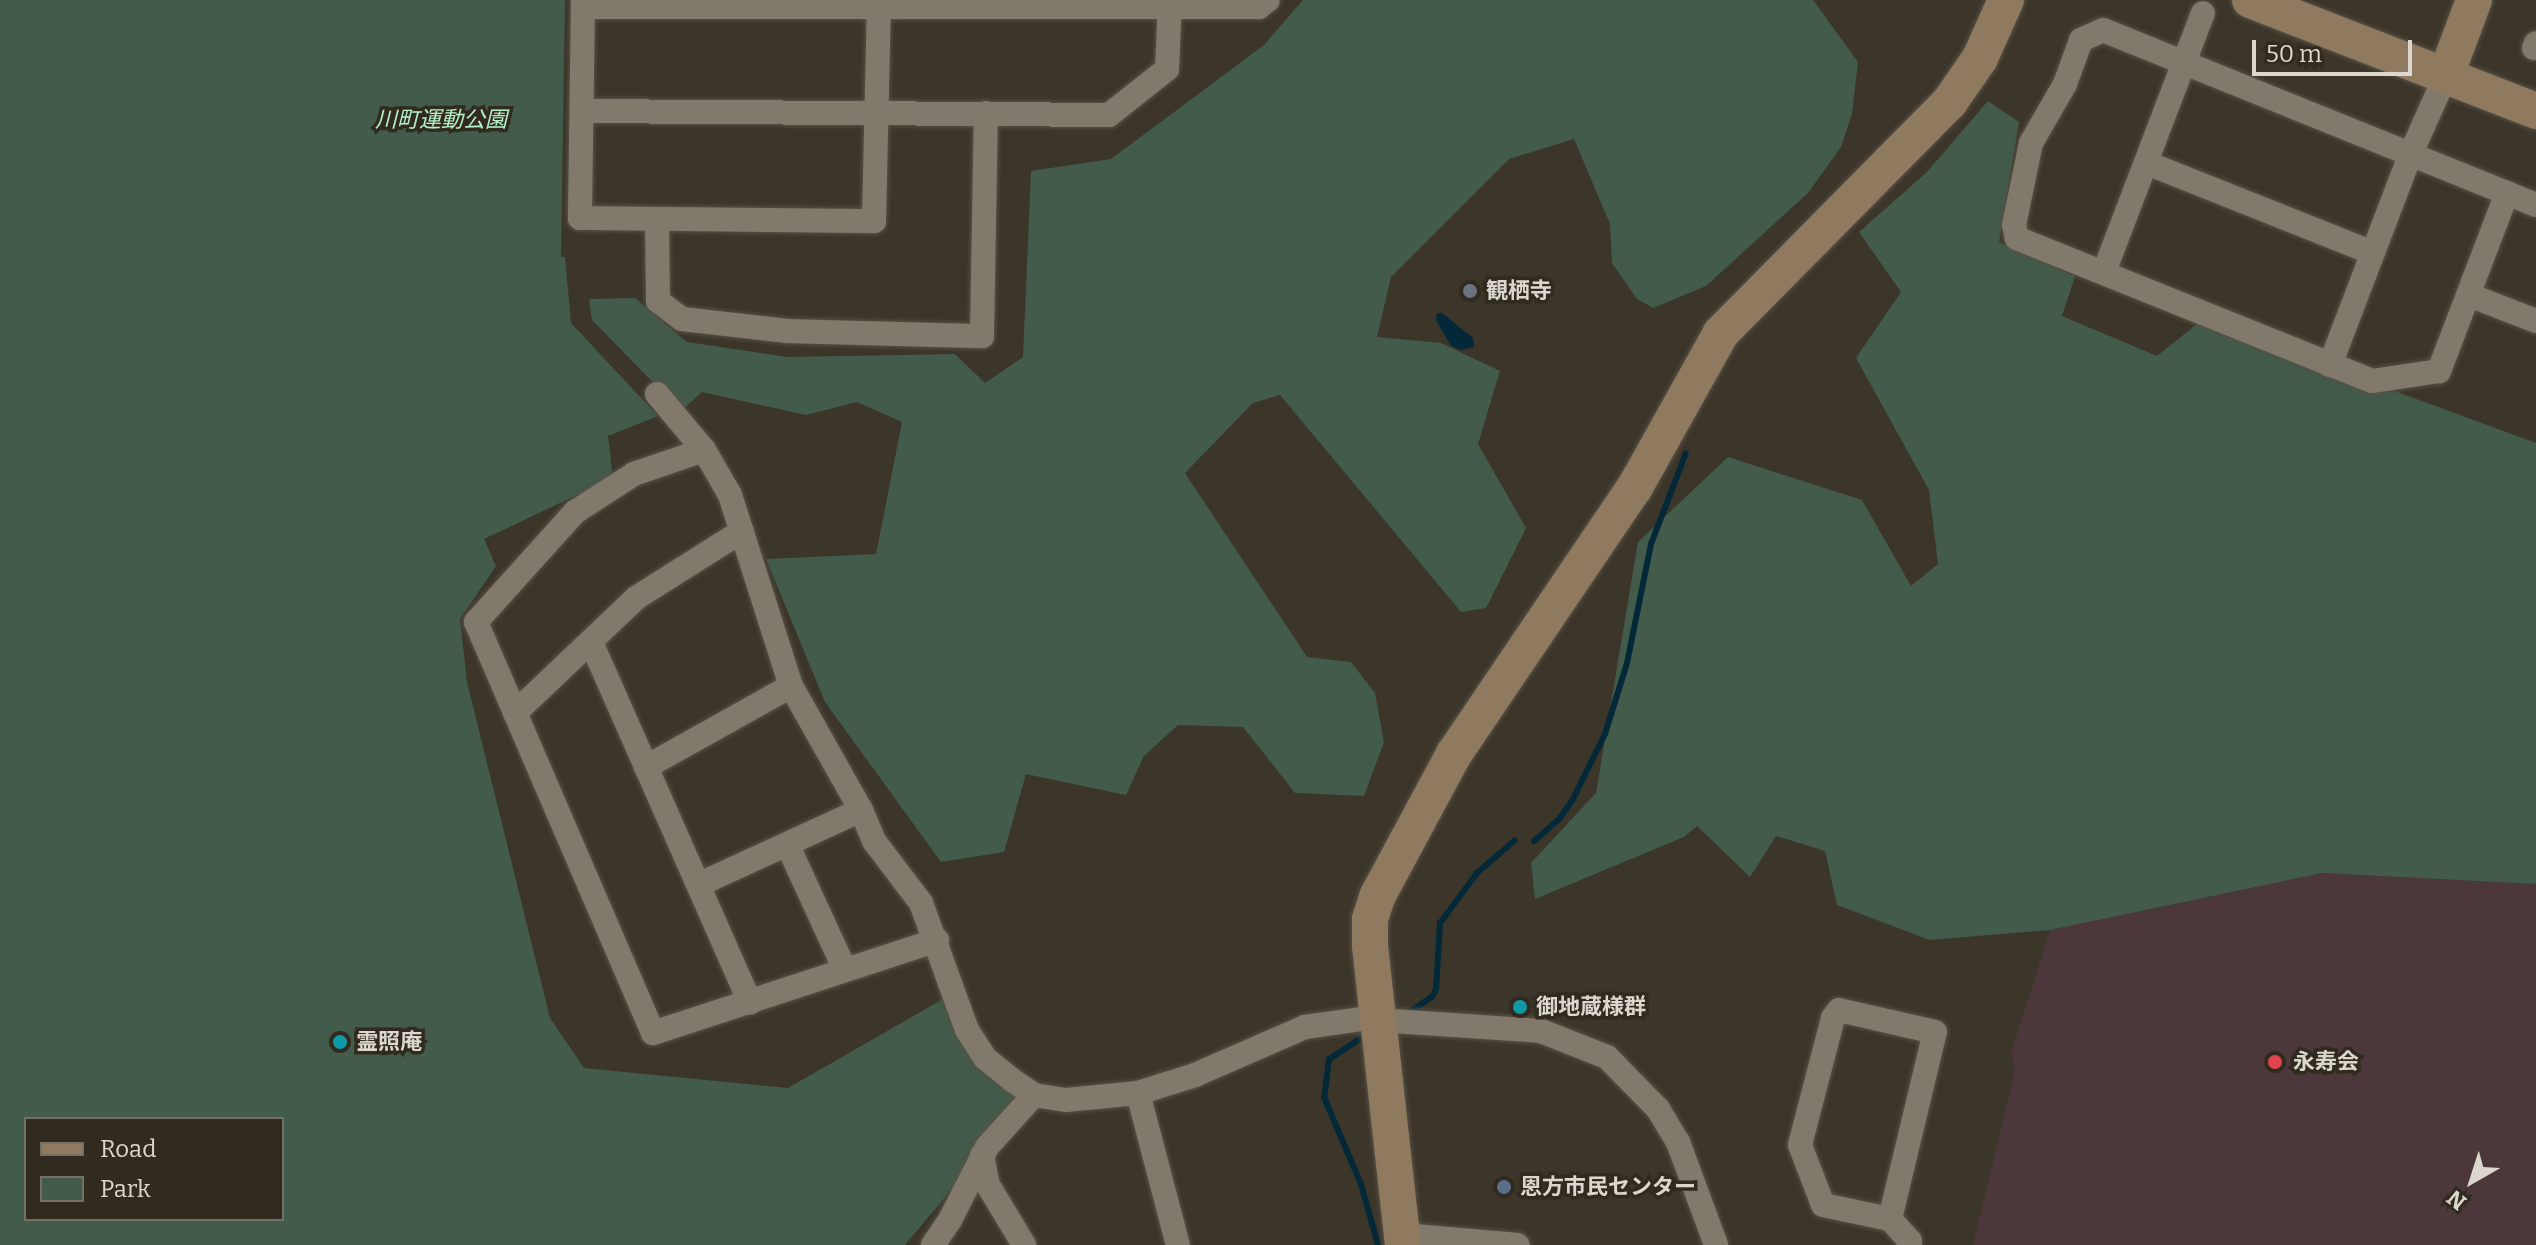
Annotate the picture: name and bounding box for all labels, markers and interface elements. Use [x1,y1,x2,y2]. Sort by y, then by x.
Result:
scale bar [2256,24,2416,74]
text: 50 m [2266,40,2322,68]
park label: 川町運動公園 [375,107,507,133]
place label: 観栖寺 [1486,278,1552,304]
marker: 観栖寺 [1461,282,1479,300]
place label: 御地蔵様群 [1536,994,1646,1020]
marker: 御地蔵様群 [1511,998,1529,1016]
place label: 霊照庵 [356,1029,422,1055]
marker: 霊照庵 [331,1033,349,1051]
place label: 永寿会 [2293,1049,2359,1075]
marker: 永寿会 [2264,1051,2286,1073]
legend [24,1117,284,1221]
text: Road [100,1135,156,1163]
north arrow [2432,1141,2512,1221]
place label: 恩方市民センター [1520,1174,1696,1200]
text: Park [100,1175,151,1203]
marker: 恩方市民センター [1495,1178,1513,1196]
text: N [2441,1184,2472,1216]

